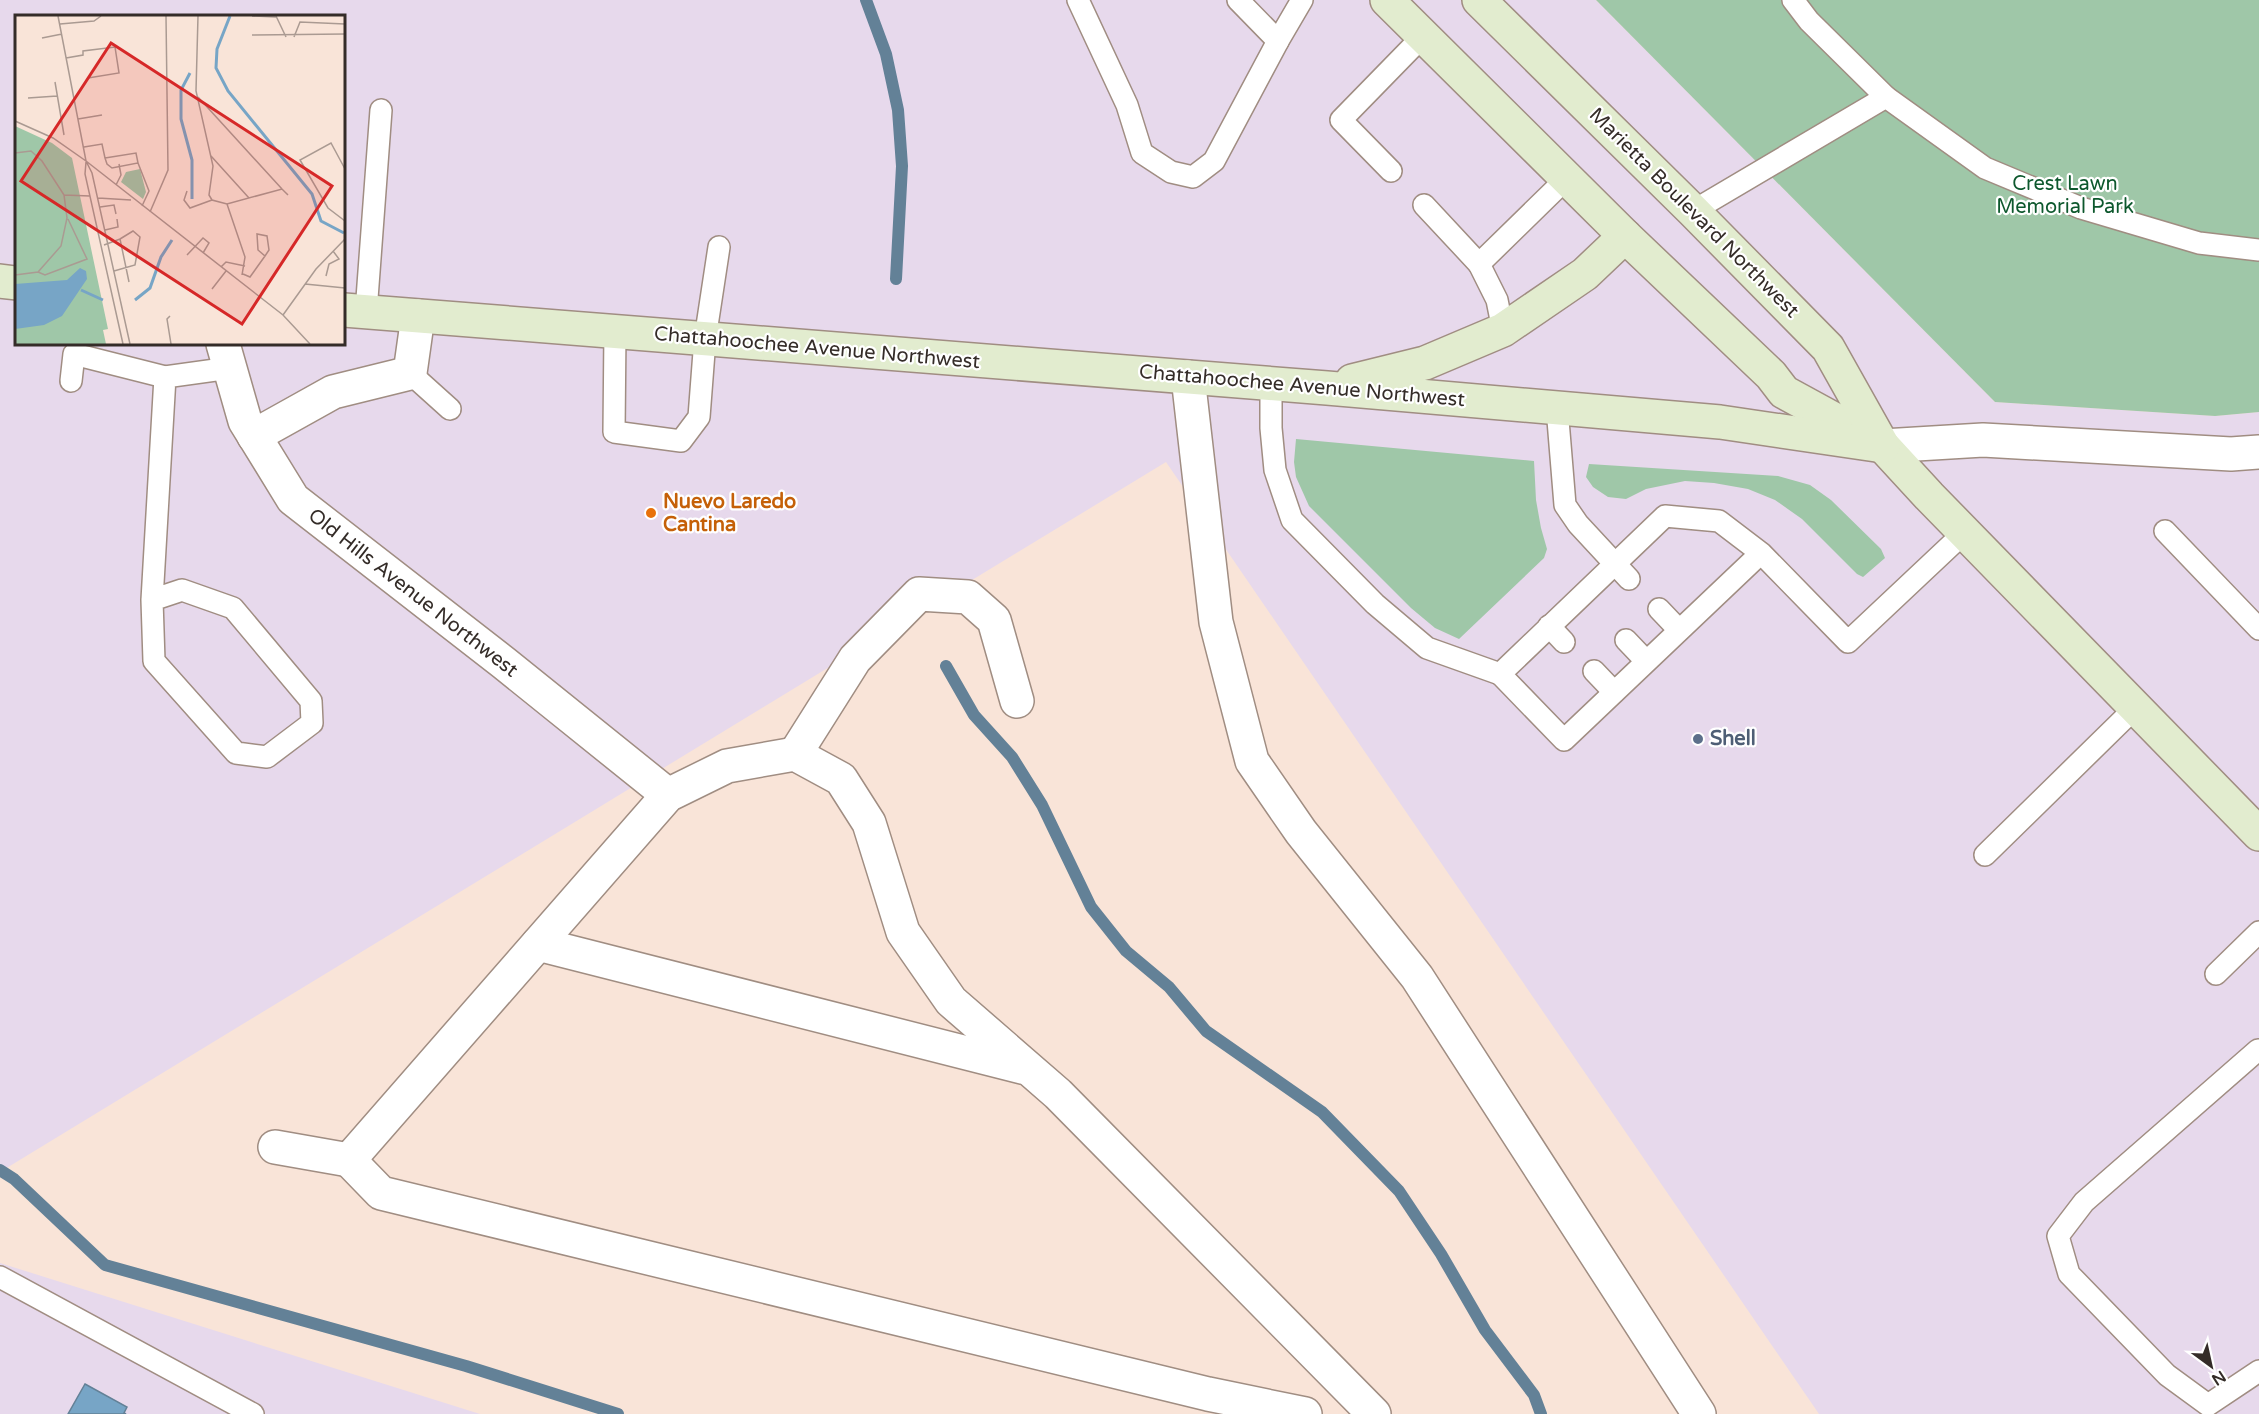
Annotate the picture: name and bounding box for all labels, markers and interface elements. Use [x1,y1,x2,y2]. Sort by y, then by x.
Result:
inset map [15,15,345,345]
street label: Marietta Boulevard Northwest [1584,103,1804,323]
park label: Crest Lawn Memorial Park [1996,172,2134,219]
street label: Chattahoochee Avenue Northwest [653,322,981,374]
street label: Chattahoochee Avenue Northwest [1138,360,1466,412]
place label: Nuevo Laredo Cantina [663,490,796,537]
street label: Old Hills Avenue Northwest [303,504,523,683]
marker: Nuevo Laredo Cantina [644,506,658,520]
place label: Shell [1710,727,1756,751]
marker: Shell [1691,732,1705,746]
north arrow [2181,1336,2241,1396]
text: N [2208,1366,2229,1390]

